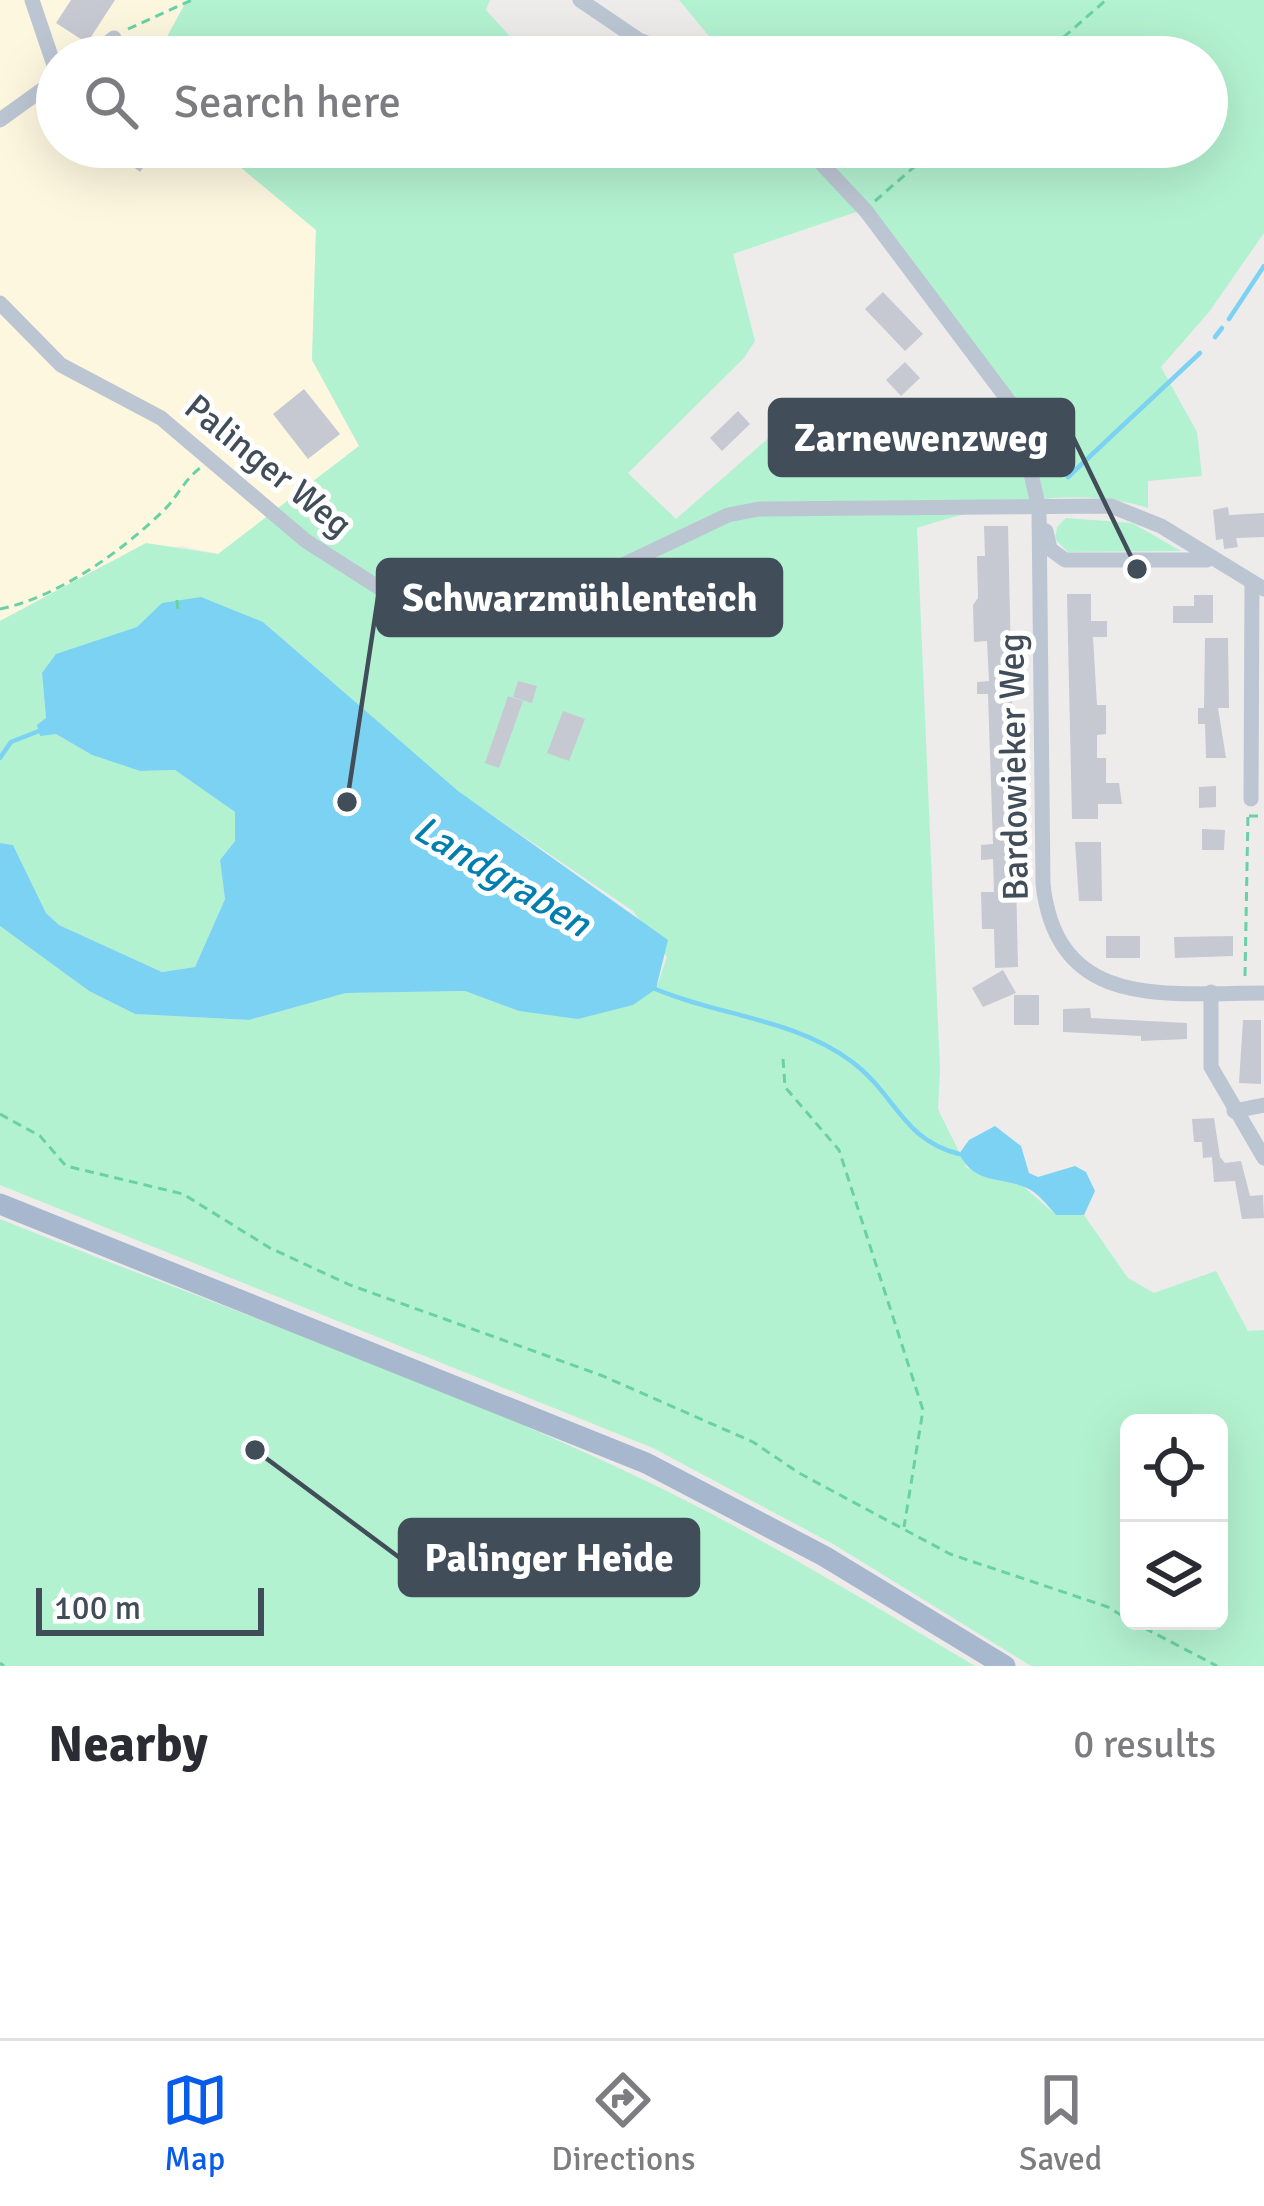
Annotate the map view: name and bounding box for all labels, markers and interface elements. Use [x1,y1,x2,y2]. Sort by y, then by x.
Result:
search box [36,36,1228,168]
icon: search [78,69,144,135]
text: Search here [174,75,401,130]
street label: Palinger Weg [175,385,361,547]
callout: Zarnewenzweg [770,400,1073,475]
text: Zarnewenzweg [793,414,1049,462]
callout: Schwarzmühlenteich [378,560,781,635]
text: Schwarzmühlenteich [402,574,758,622]
street label: Bardowieker Weg [989,633,1039,901]
water label: Landgraben [405,805,600,948]
map controls [1120,1414,1228,1630]
button: locate [1120,1414,1228,1522]
callout: Palinger Heide [400,1520,698,1595]
button: layers [1120,1522,1228,1630]
text: Palinger Heide [424,1534,674,1582]
scale bar [36,1582,264,1635]
text: 100 m [54,1588,141,1629]
text: Nearby [48,1713,208,1776]
text: 0 results [1073,1720,1216,1768]
tab: Map [162,2067,228,2180]
tab: Directions [551,2067,696,2180]
tab: Saved [1019,2067,1102,2180]

